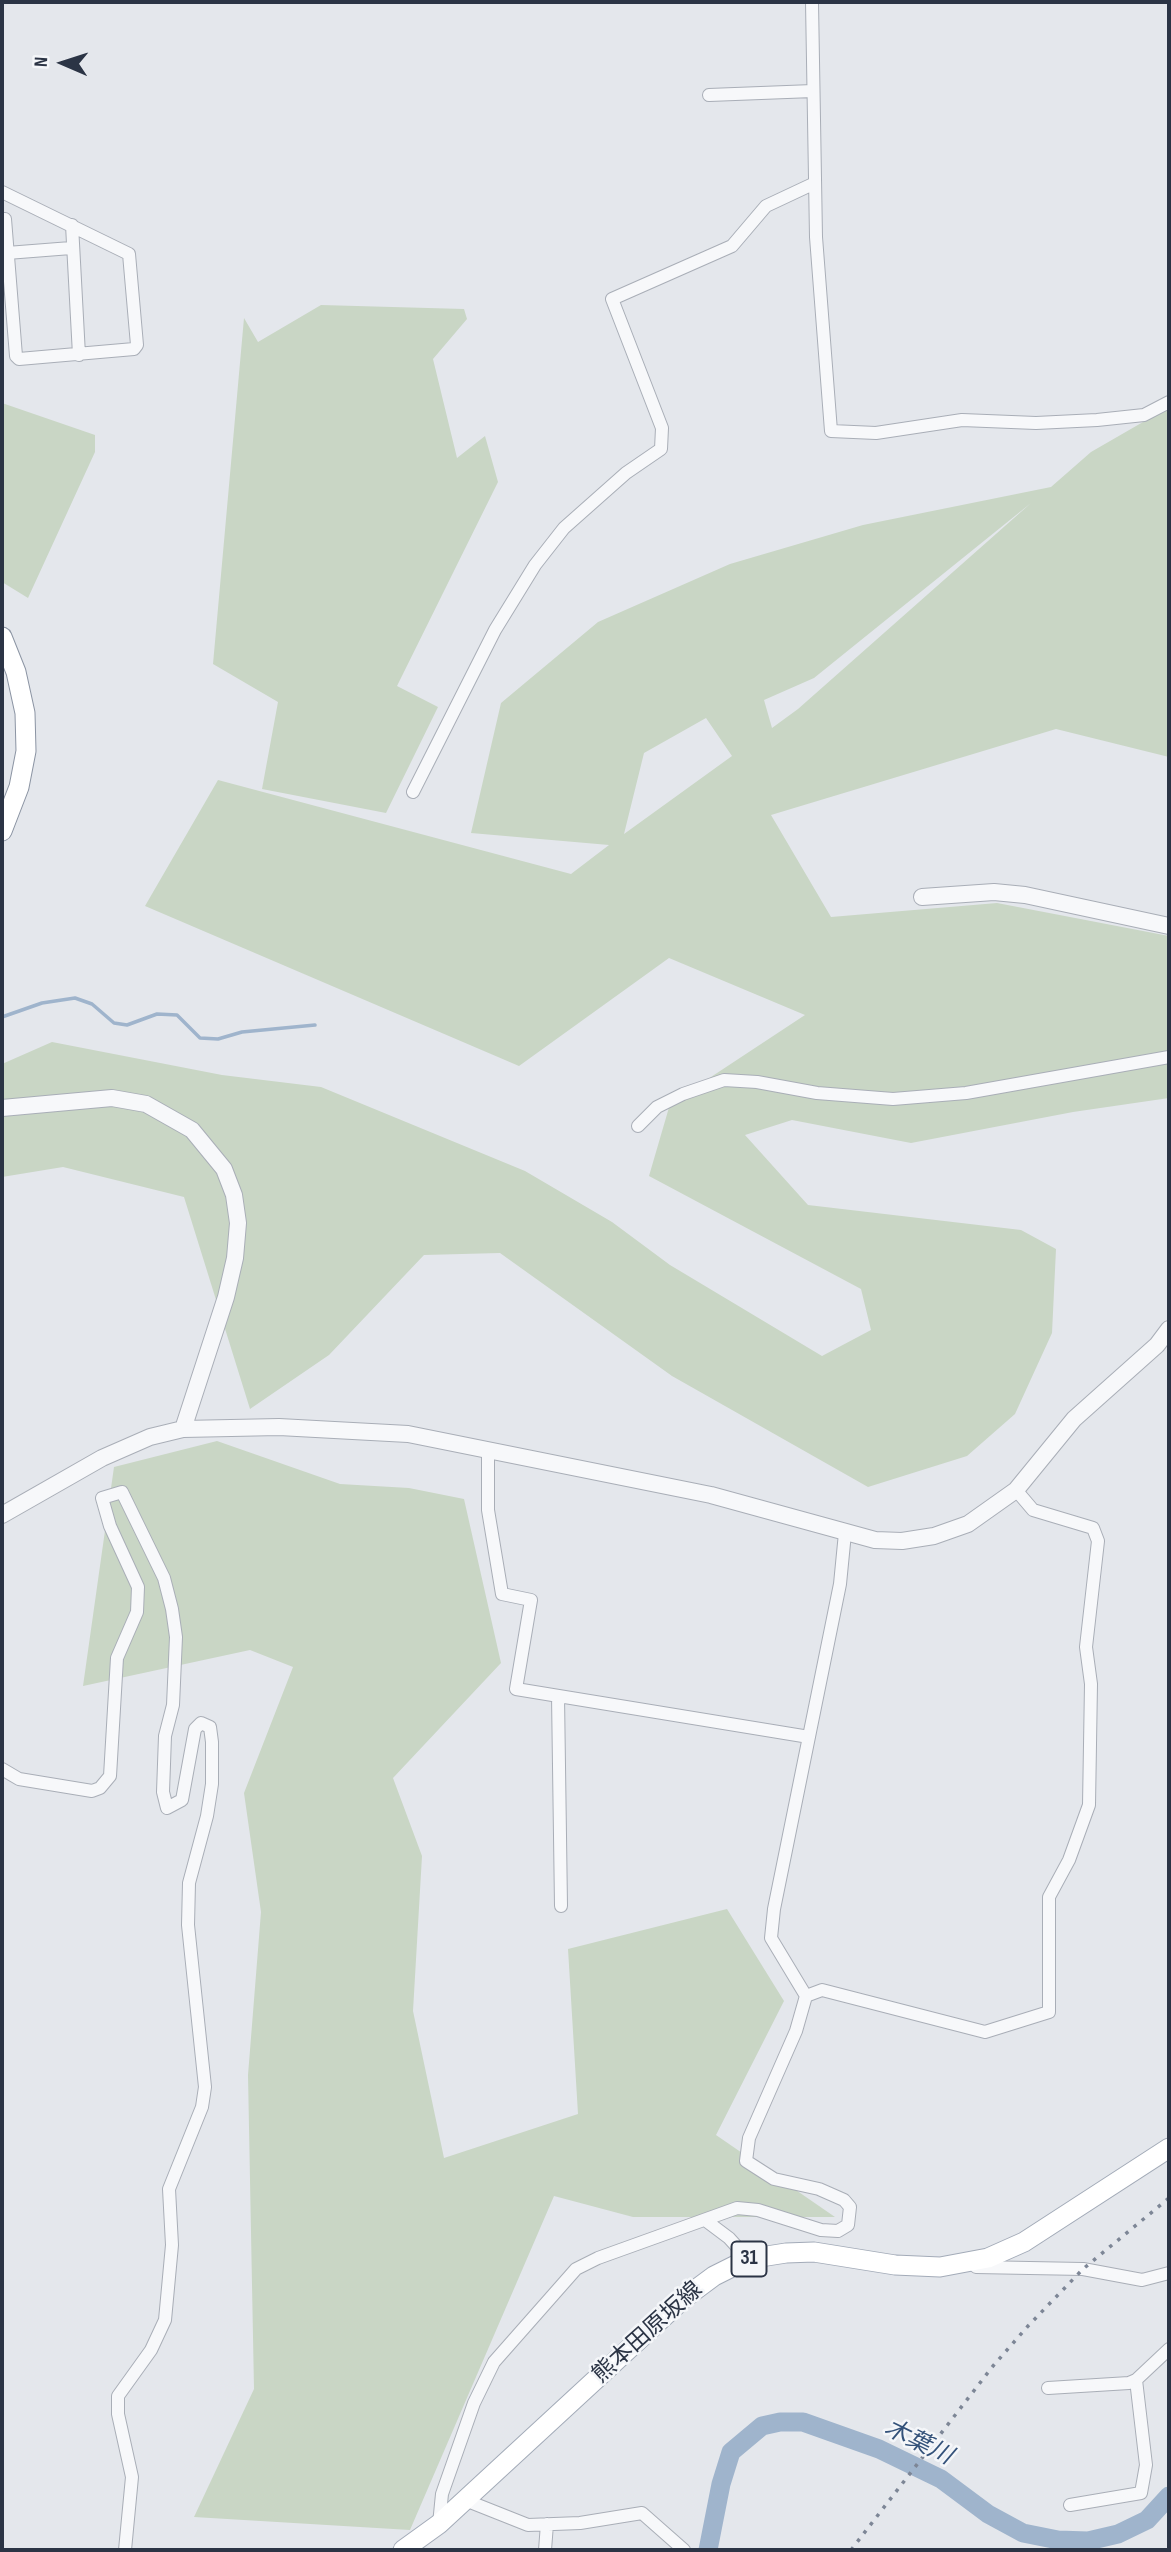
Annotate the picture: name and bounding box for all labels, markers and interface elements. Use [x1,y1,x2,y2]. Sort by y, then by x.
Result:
north arrow [28,28,98,98]
text: N [30,56,53,68]
road number: 31 [732,2242,766,2276]
street label: 熊本田原坂線 [587,2277,709,2389]
water label: 木葉川 [879,2414,957,2472]

